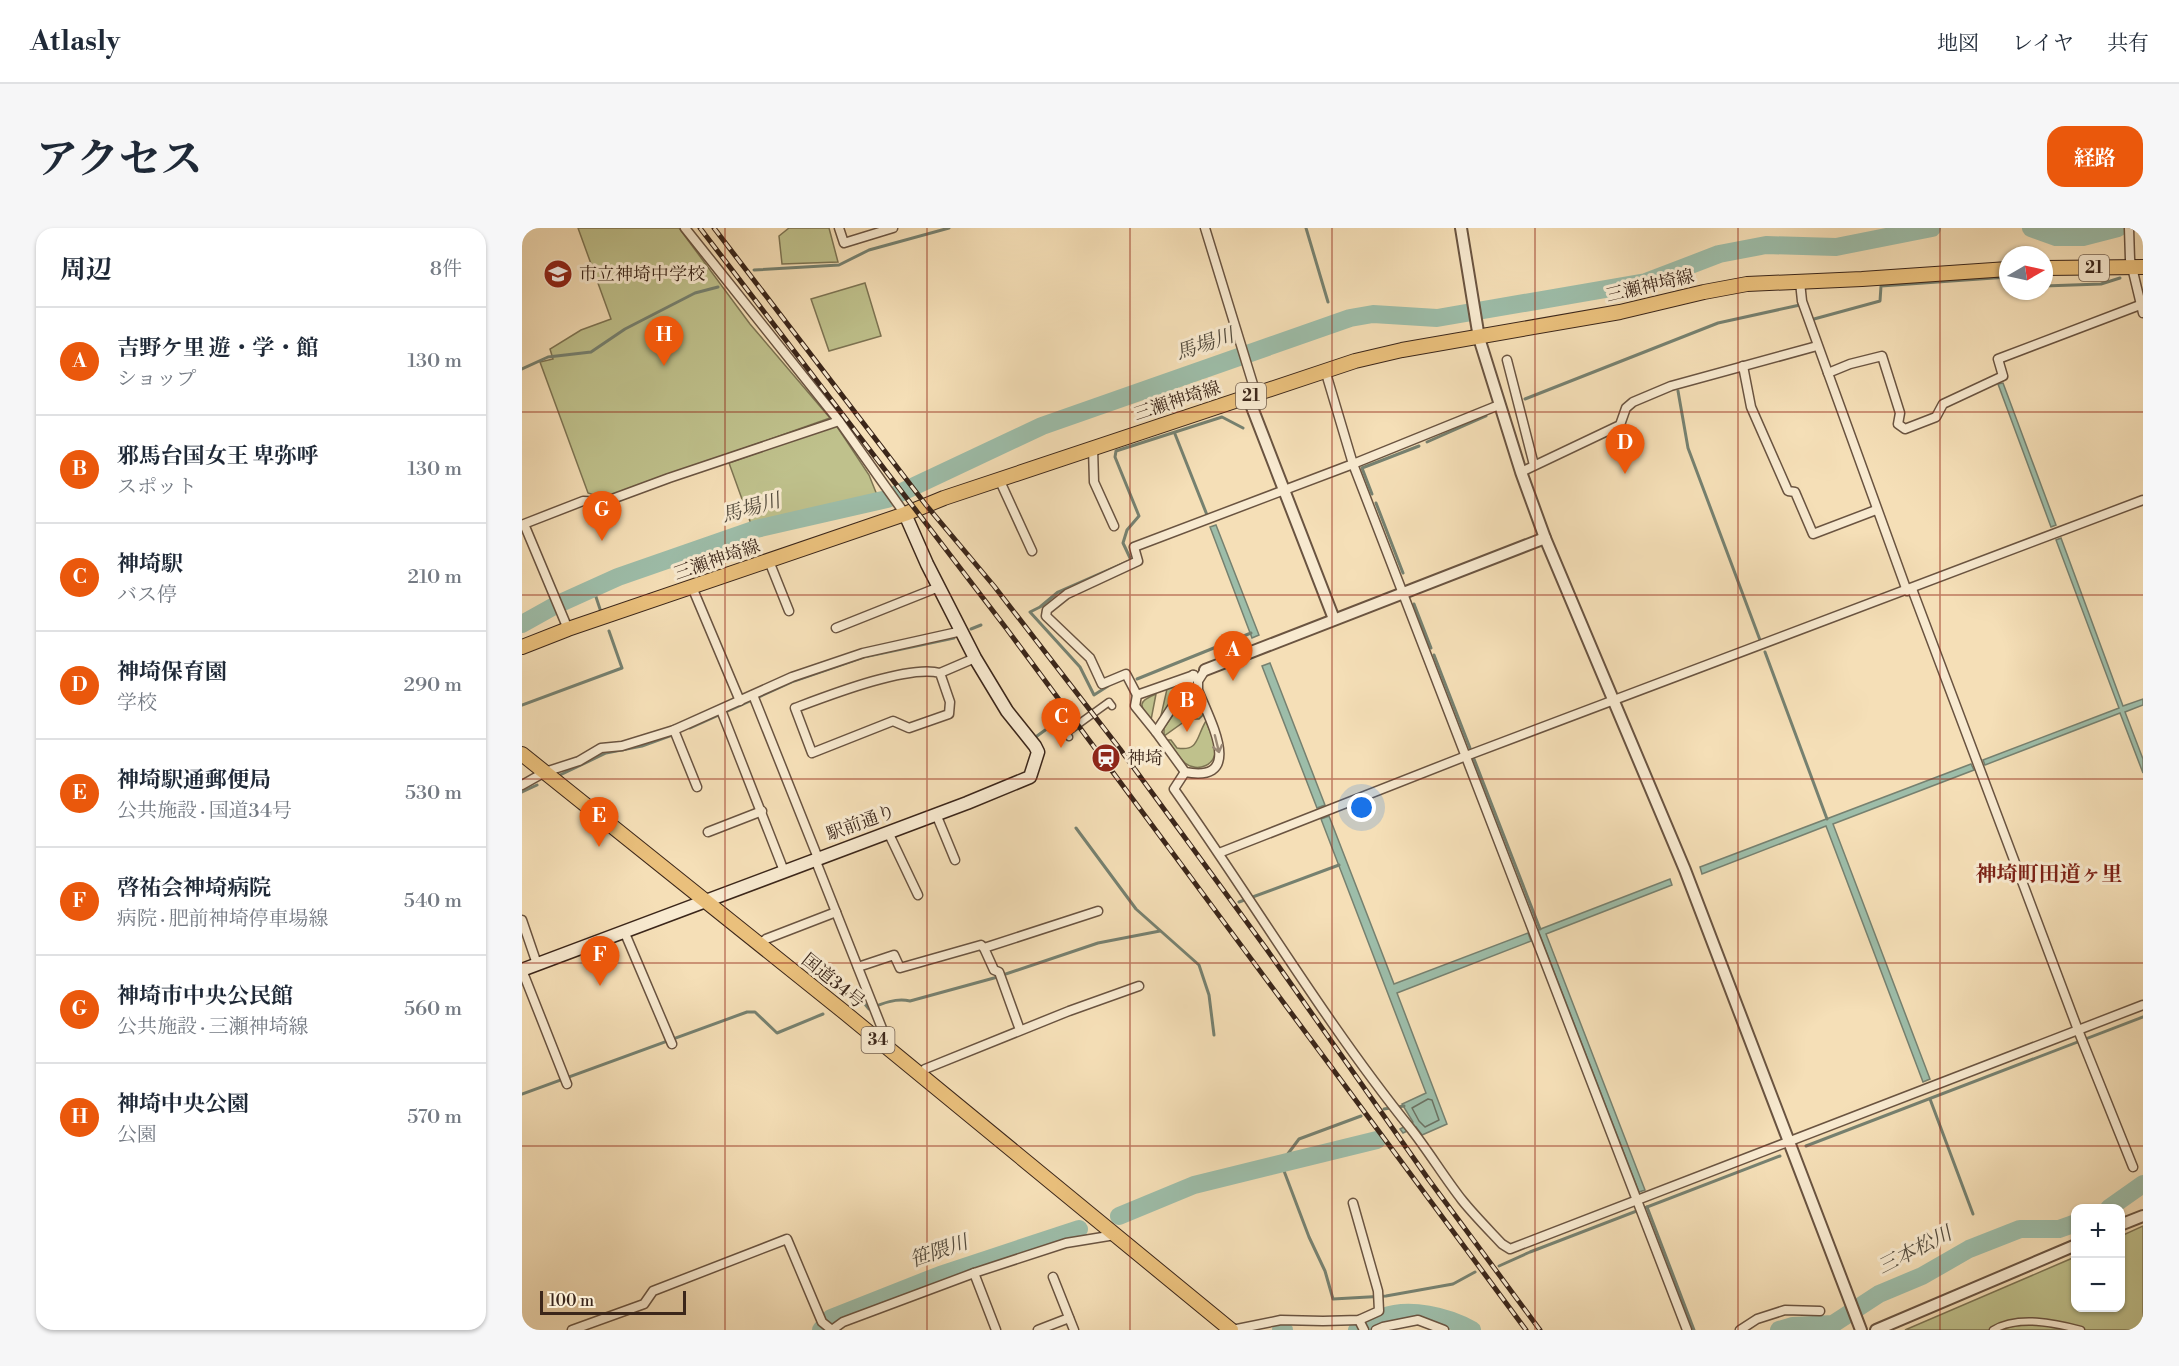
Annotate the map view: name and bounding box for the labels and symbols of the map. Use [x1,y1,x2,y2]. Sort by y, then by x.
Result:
north arrow [1999,246,2053,300]
road number: 21 [2079,255,2109,281]
school or university icon: 市立神埼中学校 [542,258,574,290]
place label: 市立神埼中学校 [579,263,705,286]
street label: 三瀬神埼線 [1604,265,1696,307]
pin: H [644,316,684,366]
water label: 馬場川 [1173,323,1239,367]
street label: 三瀬神埼線 [1131,376,1223,426]
road number: 21 [1236,383,1266,409]
pin: D [1606,424,1644,474]
water label: 馬場川 [719,488,785,529]
pin: G [582,492,622,541]
street label: 三瀬神埼線 [671,534,763,586]
pin: A [1214,632,1252,681]
pin: B [1168,682,1206,732]
pin: C [1042,698,1080,748]
one-way arrow [1212,734,1224,753]
station icon: 神埼 [1090,742,1122,774]
place label: 神埼 [1127,747,1163,770]
your location [1347,793,1376,822]
pin: E [580,798,619,847]
street label: 駅前通り [823,800,899,846]
district label: 神埼町田道ヶ里 [1976,862,2123,888]
pin: F [580,936,620,986]
street label: 国道34号 [797,948,869,1014]
road number: 34 [862,1027,894,1053]
water label: 三本松川 [1874,1221,1958,1280]
water label: 笹隈川 [907,1230,973,1274]
scale bar [540,1288,686,1316]

